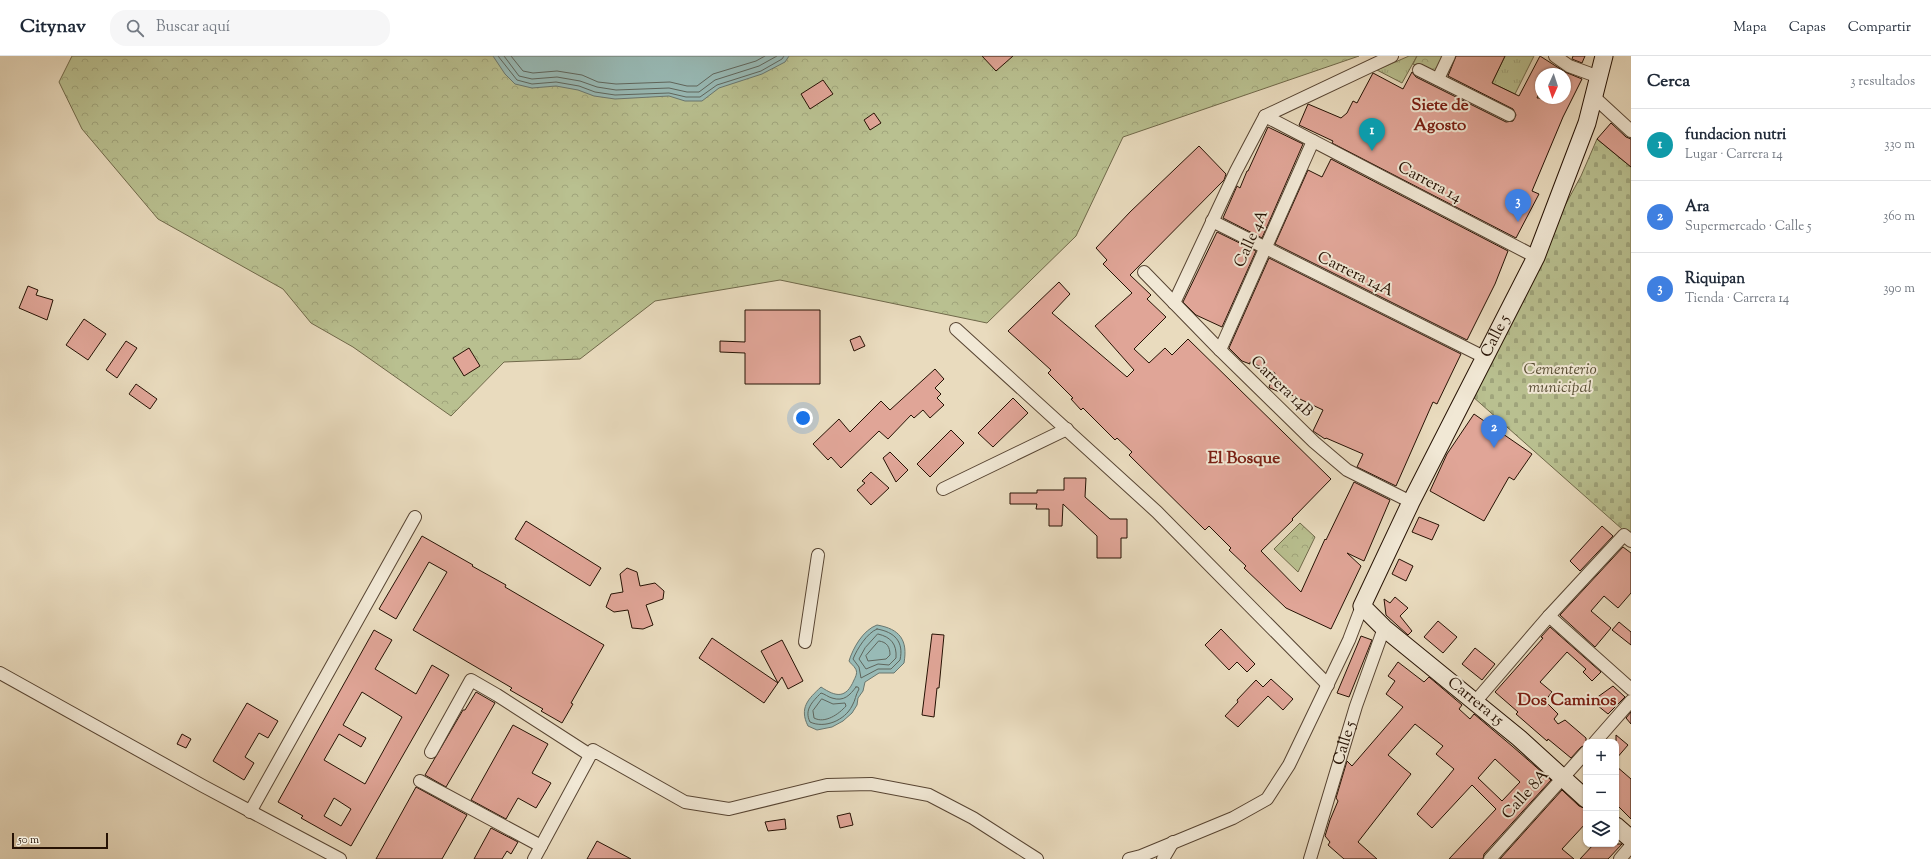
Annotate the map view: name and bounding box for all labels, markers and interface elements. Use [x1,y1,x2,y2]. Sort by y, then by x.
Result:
search box [110,10,390,46]
text: Citynav [20,14,86,41]
icon: search [124,17,146,39]
text: Buscar aquí [156,17,230,38]
text: Mapa [1733,18,1767,38]
text: Capas [1789,18,1826,38]
text: Compartir [1848,18,1911,38]
north arrow [1535,68,1571,104]
text: Cerca [1647,70,1690,94]
text: 3 resultados [1850,73,1915,91]
district label: Siete de Agosto [1411,94,1469,138]
pin: 1 [1359,118,1385,151]
text: fundacion nutri [1685,125,1786,146]
text: 1 [1658,136,1662,154]
text: 330 m [1884,136,1915,154]
text: Lugar · Carrera 14 [1685,146,1783,164]
street label: Carrera 14 [1393,157,1465,209]
pin: 3 [1505,189,1531,222]
text: Ara [1685,197,1709,218]
street label: Calle 4A [1229,207,1275,271]
text: 2 [1657,208,1663,226]
text: 360 m [1883,208,1915,226]
text: Supermercado · Calle 5 [1685,218,1811,236]
street label: Carrera 14A [1313,247,1397,303]
text: Riquipan [1685,269,1745,290]
text: 3 [1657,280,1663,298]
text: 390 m [1883,280,1915,298]
text: Tienda · Carrera 14 [1685,290,1789,308]
street label: Calle 5 [1475,310,1516,362]
street label: Carrera 14B [1244,351,1318,423]
park label: Cementerio municipal [1523,359,1597,400]
your location [793,408,813,428]
pin: 2 [1481,415,1507,448]
district label: El Bosque [1208,447,1280,471]
street label: Carrera 15 [1442,672,1509,732]
district label: Dos Caminos [1517,689,1617,713]
street label: Calle 5 [1327,718,1363,768]
map controls [1583,739,1619,847]
button: + [1583,739,1619,775]
street label: Calle 8A [1497,765,1555,825]
button: − [1583,775,1619,811]
button: layers [1583,811,1619,847]
scale bar [12,831,108,850]
text: 50 m [18,832,39,848]

